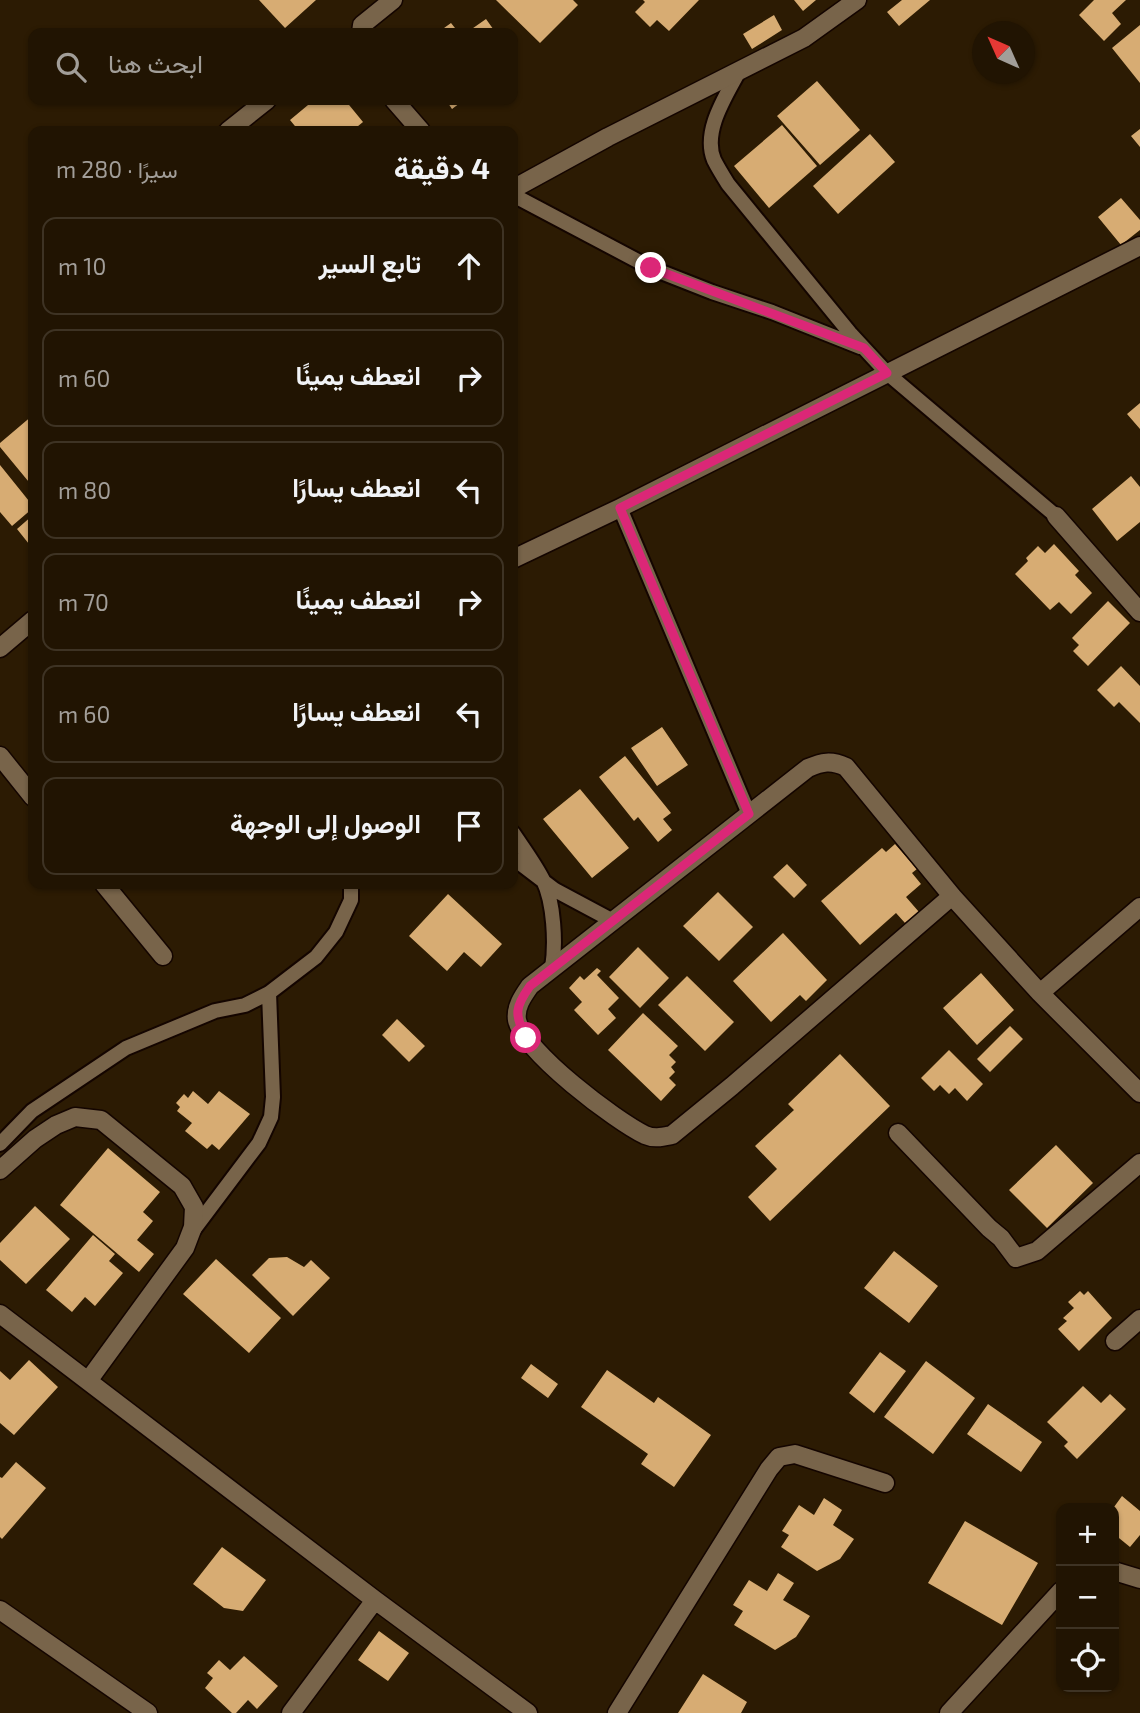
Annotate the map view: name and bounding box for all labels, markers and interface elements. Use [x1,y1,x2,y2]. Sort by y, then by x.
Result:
north arrow [972,21,1035,84]
search box [28,28,518,105]
text: ابحث هنا [108,47,203,78]
icon: search [52,48,90,86]
text: 4 دقيقة [394,149,490,185]
text: سيرًا · 280 m [56,155,178,183]
text: تابع السير [318,247,421,278]
icon: ahead [450,247,488,285]
text: 10 m [58,252,106,280]
route end [635,252,666,283]
text: انعطف يمينًا [296,359,421,390]
icon: right [450,359,488,397]
text: 60 m [58,364,110,392]
text: انعطف يسارًا [292,471,421,502]
icon: left [450,471,488,509]
text: 80 m [58,476,111,504]
text: انعطف يمينًا [296,583,421,614]
icon: right [450,583,488,621]
text: 70 m [58,588,109,616]
text: انعطف يسارًا [292,695,421,726]
icon: left [450,695,488,733]
text: 60 m [58,700,110,728]
text: الوصول إلى الوجهة [230,807,421,838]
icon: arrive [450,807,488,845]
route start [510,1022,541,1053]
map controls [1056,1503,1119,1692]
button: + [1056,1503,1119,1566]
button: − [1056,1566,1119,1629]
button: locate [1056,1629,1119,1692]

